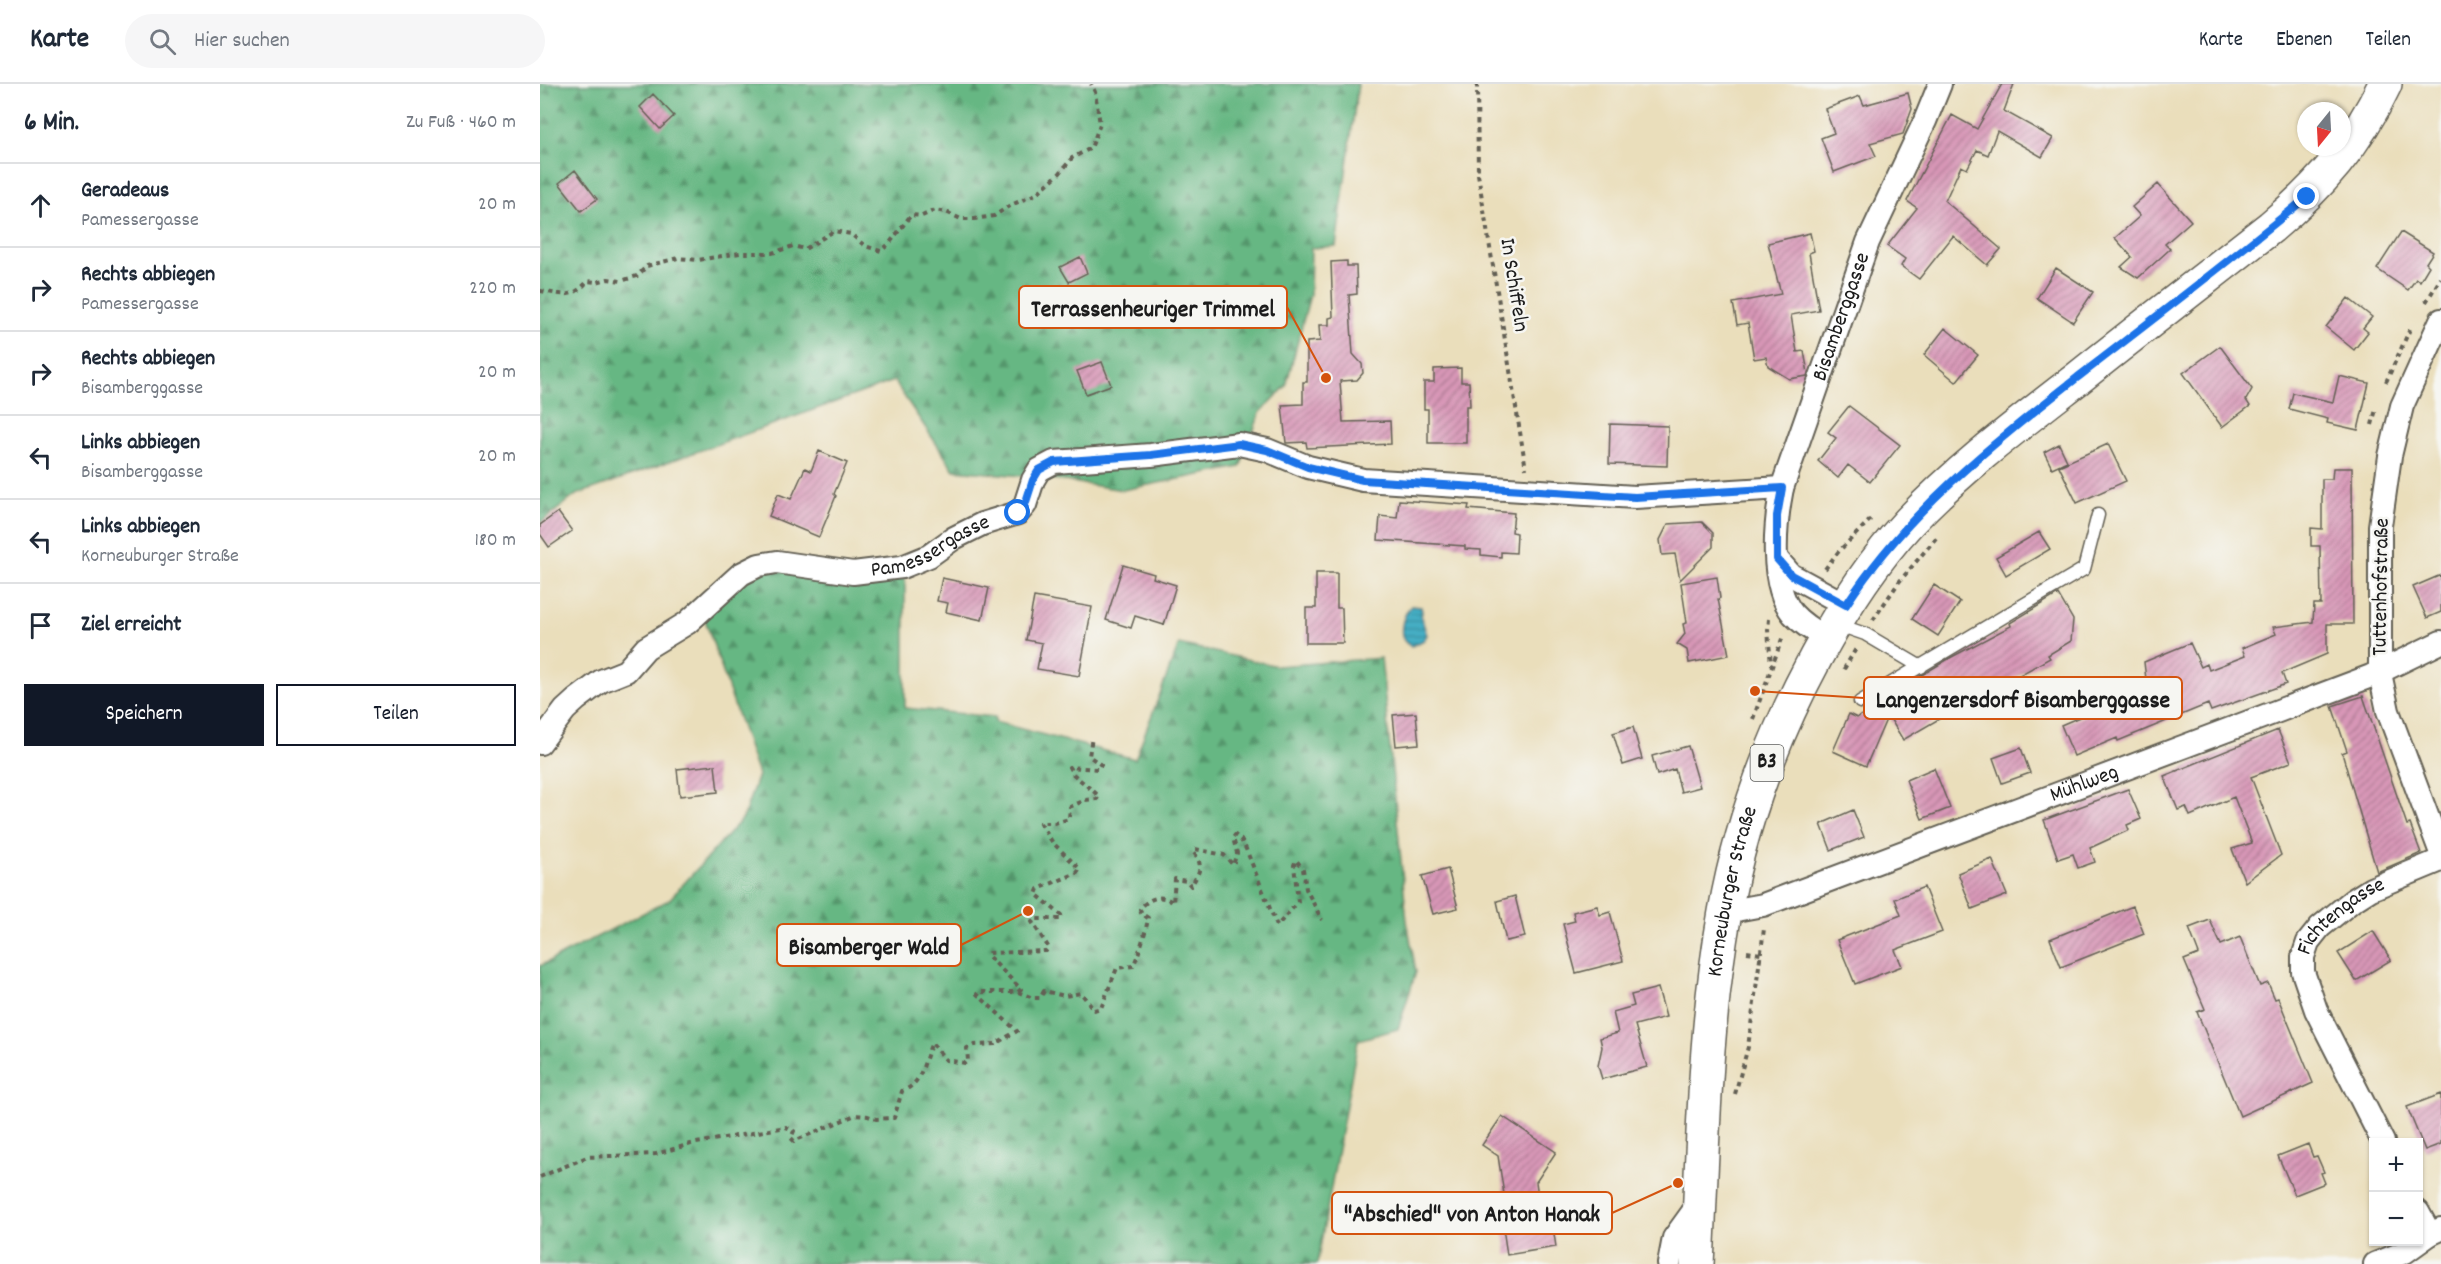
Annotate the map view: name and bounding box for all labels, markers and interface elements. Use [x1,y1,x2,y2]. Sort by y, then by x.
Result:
search box [125,14,545,68]
text: Karte [30,21,89,61]
icon: search [146,25,179,58]
text: Hier suchen [194,26,290,57]
text: Karte [2199,26,2243,56]
text: Ebenen [2276,26,2333,56]
text: Teilen [2366,26,2411,56]
north arrow [2297,102,2351,156]
text: 6 Min. [24,105,79,142]
text: Zu Fuß · 460 m [406,109,516,137]
text: Geradeaus [81,176,169,207]
route end [2293,183,2319,209]
icon: ahead [24,189,57,222]
text: 20 m [478,191,516,219]
text: Pamessergasse [81,207,199,235]
street label: In Schiffeln [1490,236,1536,334]
street label: Bisamberggasse [1805,248,1879,385]
text: Rechts abbiegen [81,260,215,291]
icon: right [24,273,57,306]
text: 220 m [469,275,516,303]
callout: Terrassenheuriger Trimmel [1019,286,1287,328]
text: Pamessergasse [81,291,199,319]
text: Terrassenheuriger Trimmel [1031,294,1275,328]
text: Rechts abbiegen [81,344,215,375]
icon: right [24,357,57,390]
text: 20 m [478,359,516,387]
text: Bisamberggasse [81,375,203,403]
text: Links abbiegen [81,428,200,459]
icon: left [24,441,57,474]
text: 20 m [478,443,516,471]
text: Bisamberggasse [81,459,203,487]
route start [1004,499,1030,525]
street label: Pamessergasse [869,507,993,586]
text: Links abbiegen [81,512,200,543]
street label: Tuttenhofstraße [2365,518,2399,656]
icon: left [24,525,57,558]
text: 180 m [474,527,516,555]
text: Korneuburger Straße [81,543,239,571]
icon: arrive [24,609,57,642]
text: Ziel erreicht [81,610,181,641]
callout: Langenzersdorf Bisamberggasse [1864,677,2182,719]
button: Speichern [24,684,264,746]
button: Teilen [276,684,516,746]
text: Langenzersdorf Bisamberggasse [1876,685,2171,719]
road number: B3 [1750,745,1784,781]
street label: Mühlweg [2046,757,2123,811]
street label: Korneuburger Straße [1700,802,1766,978]
street label: Fichtengasse [2289,869,2389,959]
callout: Bisamberger Wald [777,924,961,966]
text: Bisamberger Wald [789,932,949,966]
map controls [2369,1138,2423,1246]
button: + [2369,1138,2423,1192]
callout: "Abschied" von Anton Hanak [1332,1192,1612,1234]
button: − [2369,1192,2423,1246]
text: "Abschied" von Anton Hanak [1344,1199,1600,1233]

